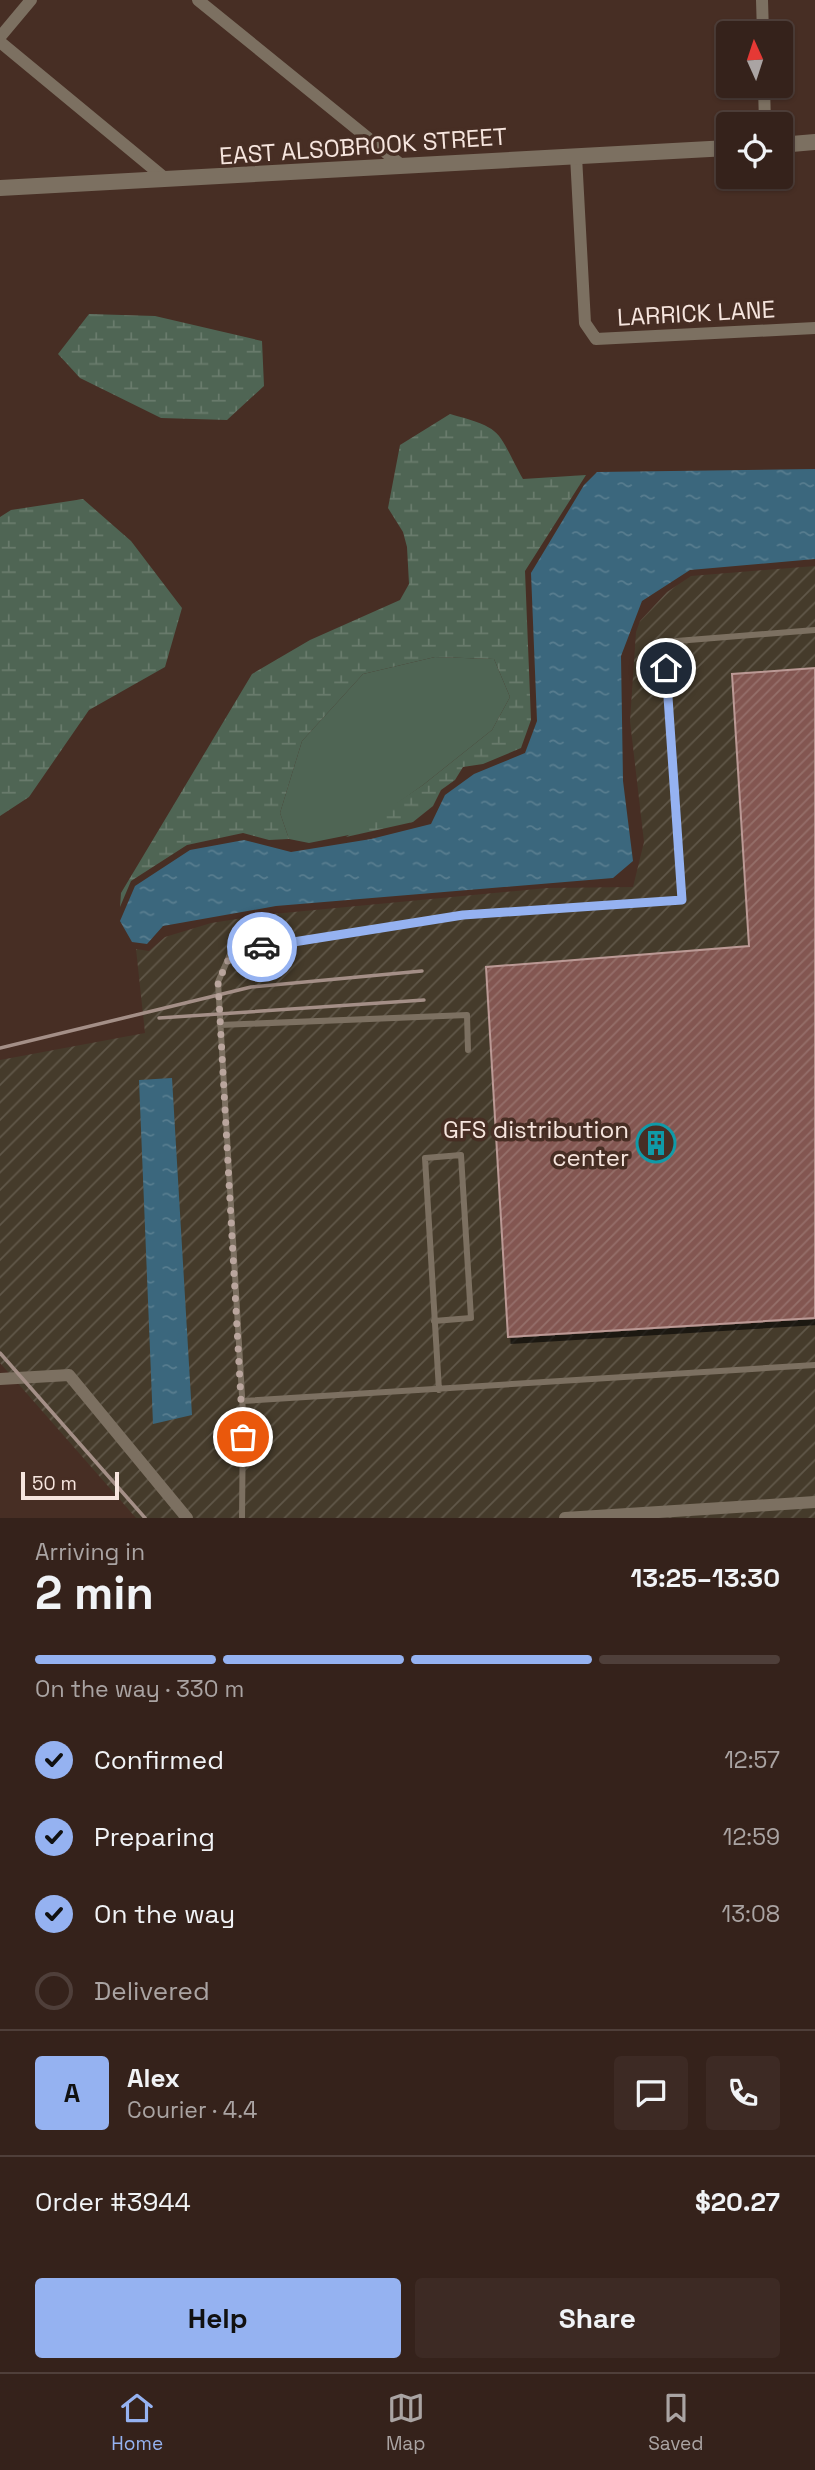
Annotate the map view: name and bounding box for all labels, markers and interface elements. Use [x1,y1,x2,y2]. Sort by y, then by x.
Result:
north arrow [716,21,793,98]
map controls [716,21,793,189]
button: locate [716,112,793,189]
street label: EAST ALSOBROOK STREET [218,120,508,172]
street label: LARRICK LANE [616,293,776,333]
pin [636,638,696,698]
icon: home [647,649,685,687]
courier [227,912,297,982]
icon: car [243,928,281,966]
place label: GFS distribution center [443,1114,629,1173]
building icon: GFS distribution center [635,1122,677,1164]
pin [213,1407,273,1467]
icon: bag [224,1418,262,1456]
scale bar [21,1469,119,1501]
text: 50 m [32,1471,77,1496]
text: Arriving in [35,1537,145,1567]
text: 13:25–13:30 [630,1561,780,1595]
text: 2 min [35,1564,154,1622]
text: On the way · 330 m [35,1674,244,1704]
icon: check [35,1741,73,1779]
text: Confirmed [94,1743,224,1777]
text: 12:57 [724,1745,780,1775]
icon: check [35,1818,73,1856]
text: Preparing [94,1820,215,1854]
text: 12:59 [723,1822,780,1852]
icon: check [35,1895,73,1933]
text: On the way [94,1897,235,1931]
text: 13:08 [722,1899,780,1929]
text: Delivered [94,1974,210,2008]
button: chat [614,2056,688,2130]
button: phone [706,2056,780,2130]
text: Alex [127,2061,180,2095]
text: A [64,2076,80,2110]
text: Courier · 4.4 [127,2095,257,2125]
text: Order #3944 [35,2185,191,2219]
text: $20.27 [695,2185,780,2219]
button: Help [35,2278,401,2358]
button: Share [415,2278,780,2358]
tab: Home [111,2389,163,2456]
tab: Map [386,2389,425,2456]
tab: Saved [648,2389,704,2456]

